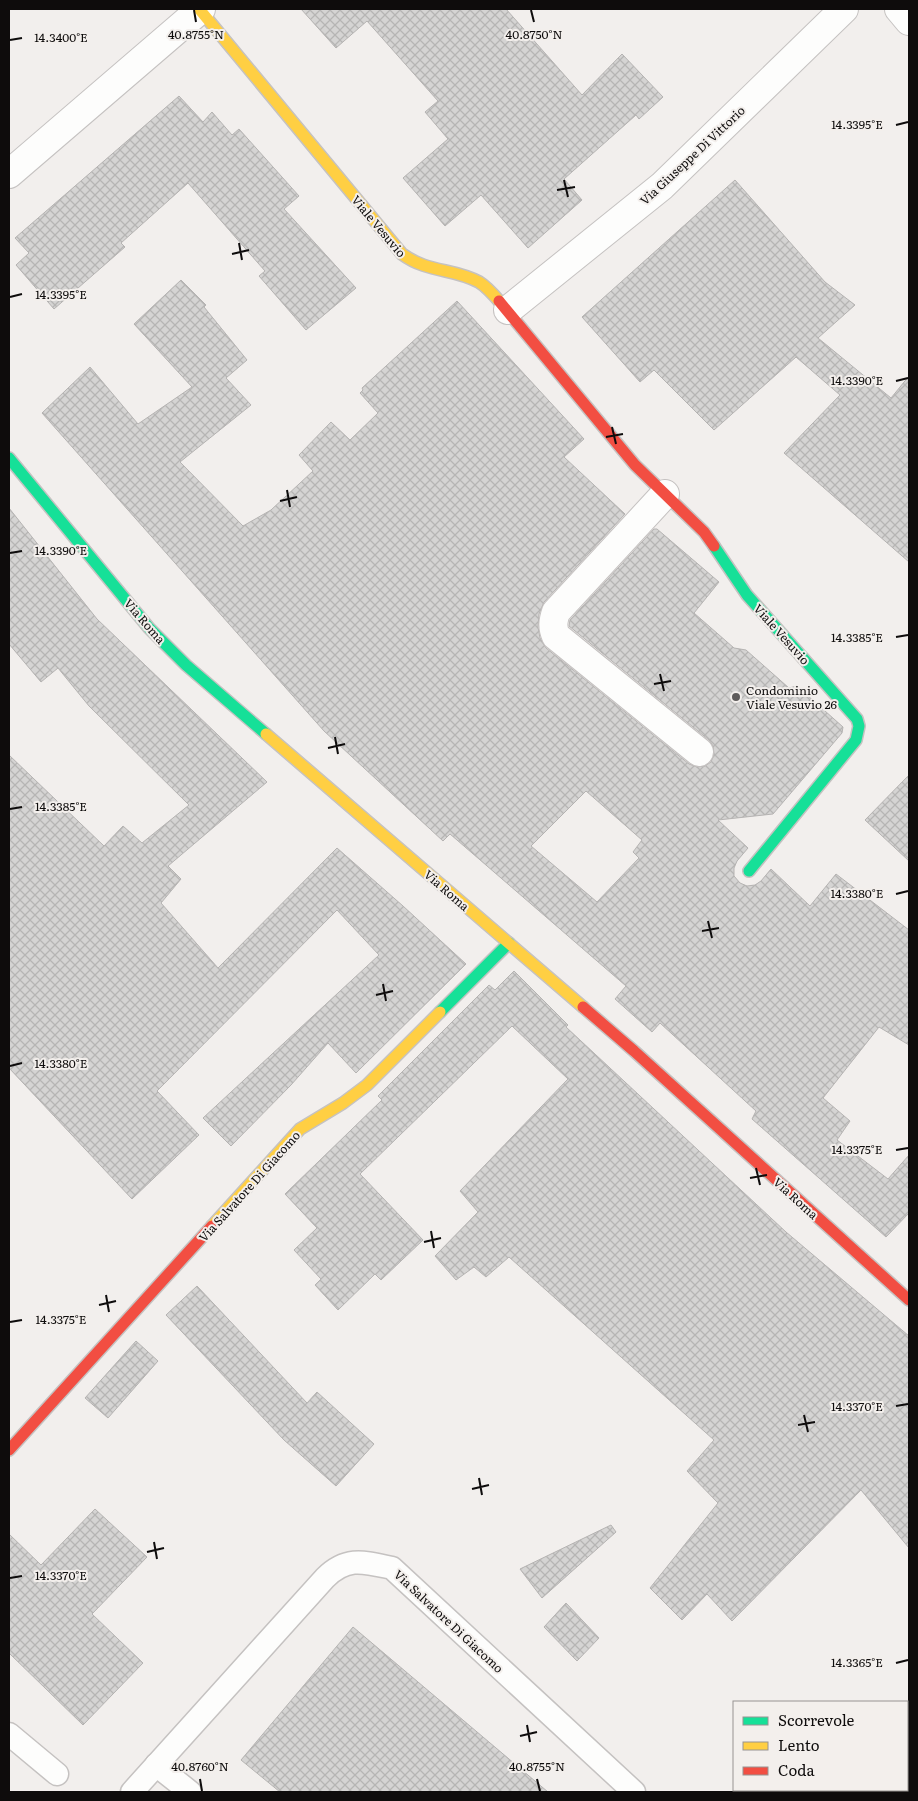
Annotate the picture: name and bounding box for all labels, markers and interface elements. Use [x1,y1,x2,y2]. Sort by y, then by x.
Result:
text: 40.8755°N [168,25,224,43]
text: 40.8750°N [506,25,562,43]
text: 14.3400°E [34,28,88,46]
street label: Via Giuseppe Di Vittorio [635,101,749,209]
text: 14.3395°E [831,115,883,133]
street label: Viale Vesuvio [348,191,410,261]
text: 14.3395°E [35,285,87,303]
text: 14.3390°E [831,371,884,389]
text: 14.3390°E [35,541,88,559]
street label: Via Roma [120,594,170,648]
street label: Viale Vesuvio [750,600,814,668]
text: 14.3385°E [831,628,883,646]
place label: Condominio Viale Vesuvio 26 [746,681,838,713]
marker: Condominio Viale Vesuvio 26 [730,691,742,703]
text: 14.3385°E [35,797,87,815]
street label: Via Roma [420,865,474,915]
text: 14.3380°E [831,884,884,902]
text: 14.3380°E [35,1054,88,1072]
street label: Via Salvatore Di Giacomo [194,1126,304,1246]
text: 14.3375°E [832,1140,883,1158]
street label: Via Roma [770,1173,823,1223]
text: 14.3375°E [36,1310,87,1328]
text: 14.3370°E [831,1397,883,1415]
street label: Via Salvatore Di Giacomo [390,1565,508,1677]
text: 14.3370°E [35,1566,87,1584]
text: 14.3365°E [831,1653,883,1671]
legend [733,1701,908,1791]
text: Scorrevole [778,1708,855,1731]
text: Lento [778,1733,820,1756]
text: 40.8760°N [171,1757,229,1775]
text: 40.8755°N [509,1757,565,1775]
text: Coda [778,1758,815,1781]

